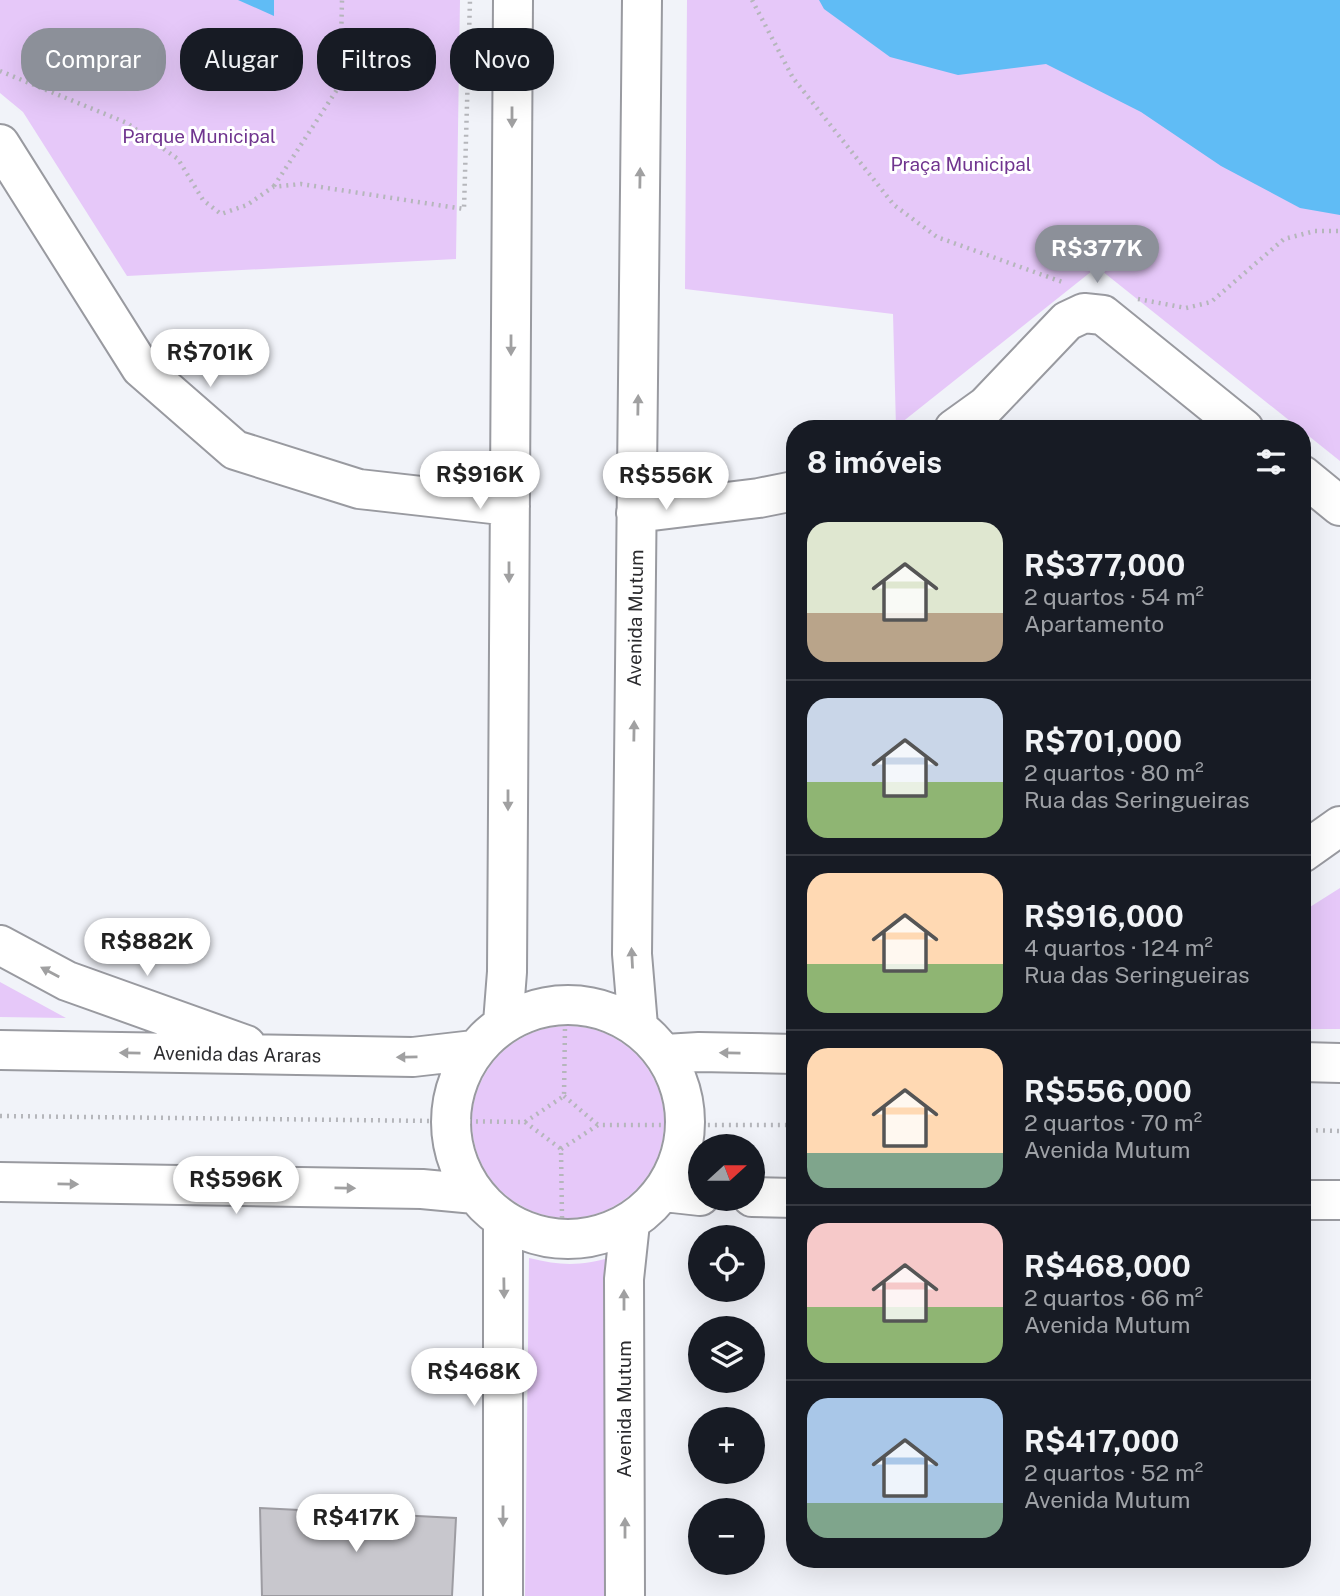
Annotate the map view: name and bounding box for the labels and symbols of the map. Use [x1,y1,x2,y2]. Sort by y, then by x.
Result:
one-way arrow [506,106,518,128]
park label: Parque Municipal [122,125,276,147]
park label: Praça Municipal [890,153,1032,175]
one-way arrow [634,166,646,188]
pin: R$377K [1040,226,1154,285]
pin: R$701K [153,330,267,389]
one-way arrow [505,334,517,356]
one-way arrow [632,394,643,416]
pin: R$916K [423,452,537,511]
pin: R$556K [609,452,723,512]
street label: Avenida Mutum [623,549,647,687]
one-way arrow [503,561,515,583]
one-way arrow [628,719,640,741]
one-way arrow [502,789,514,811]
pin: R$882K [90,918,204,978]
one-way arrow [627,947,638,969]
one-way arrow [39,966,59,978]
street label: Avenida das Araras [153,1042,321,1066]
one-way arrow [119,1047,141,1058]
one-way arrow [719,1047,741,1059]
one-way arrow [395,1051,417,1063]
north arrow [688,1134,765,1211]
pin: R$596K [179,1156,293,1216]
one-way arrow [57,1178,79,1189]
one-way arrow [334,1182,356,1194]
one-way arrow [498,1277,510,1299]
one-way arrow [618,1289,630,1311]
street label: Avenida Mutum [613,1340,635,1478]
pin: R$468K [417,1348,531,1408]
pin: R$417K [299,1494,413,1554]
one-way arrow [497,1505,509,1527]
one-way arrow [619,1517,631,1539]

